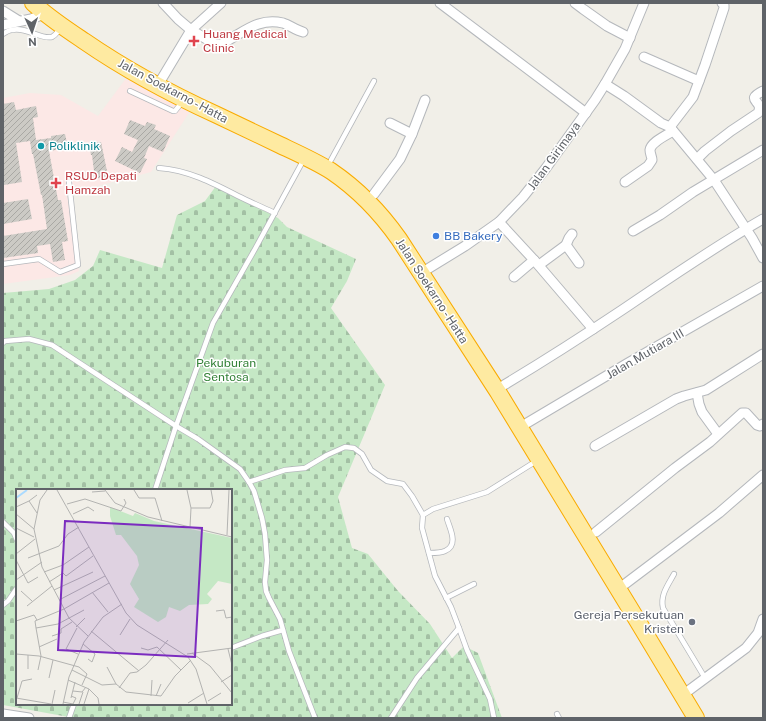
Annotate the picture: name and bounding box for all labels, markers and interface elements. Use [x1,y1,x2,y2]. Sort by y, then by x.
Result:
north arrow [12,12,52,52]
place label: Huang Medical Clinic [203,27,288,55]
marker: Huang Medical Clinic [188,35,200,47]
text: N [28,36,37,48]
street label: Jalan Soekarno - Hatta [116,56,230,126]
street label: Jalan Girimaya [525,119,583,193]
place label: Poliklinik [49,139,100,153]
marker: Poliklinik [36,141,46,151]
place label: RSUD Depati Hamzah [65,169,137,197]
marker: RSUD Depati Hamzah [50,177,62,189]
place label: BB Bakery [444,229,503,243]
marker: BB Bakery [431,231,441,241]
street label: Jalan Soekarno - Hatta [393,236,471,346]
street label: Jalan Mutiara III [604,326,686,382]
park label: Pekuburan Sentosa [196,356,256,384]
inset map [16,489,232,705]
place label: Gereja Persekutuan Kristen [574,608,684,636]
marker: Gereja Persekutuan Kristen [687,617,697,627]

